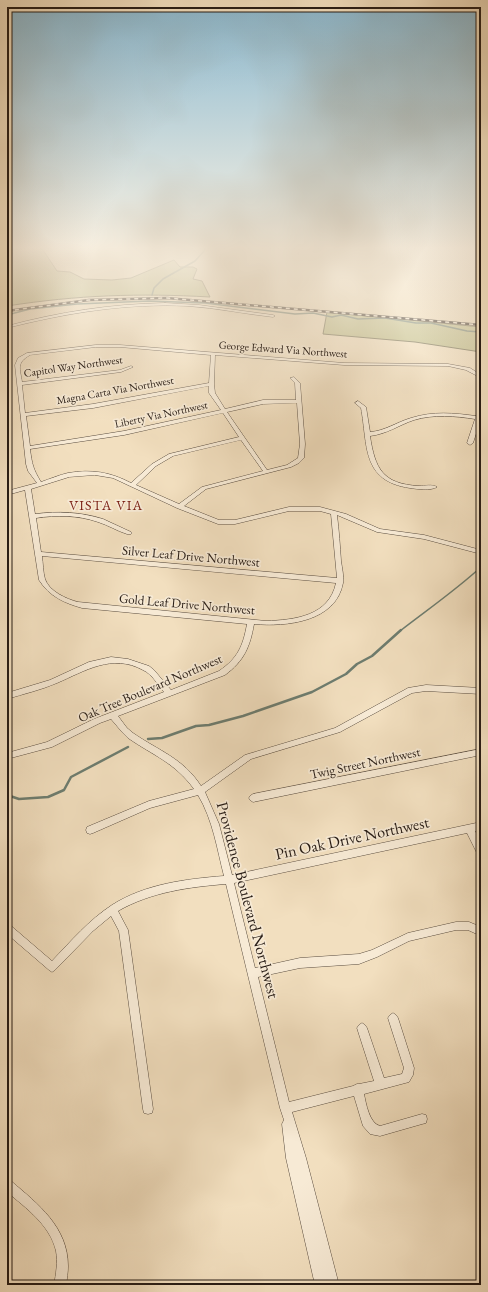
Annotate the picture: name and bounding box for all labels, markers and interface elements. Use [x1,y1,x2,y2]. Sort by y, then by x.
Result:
street label: George Edward Via Northwest [218,338,348,361]
street label: Capitol Way Northwest [23,352,124,380]
street label: Magna Carta Via Northwest [55,373,175,407]
street label: Liberty Via Northwest [113,397,209,431]
district label: VISTA VIA [69,496,143,514]
street label: Silver Leaf Drive Northwest [121,542,261,570]
street label: Gold Leaf Drive Northwest [118,590,256,618]
street label: Oak Tree Boulevard Northwest [75,650,225,726]
street label: Twig Street Northwest [308,743,422,783]
street label: Providence Boulevard Northwest [212,799,284,1001]
street label: Pin Oak Drive Northwest [273,811,431,865]

